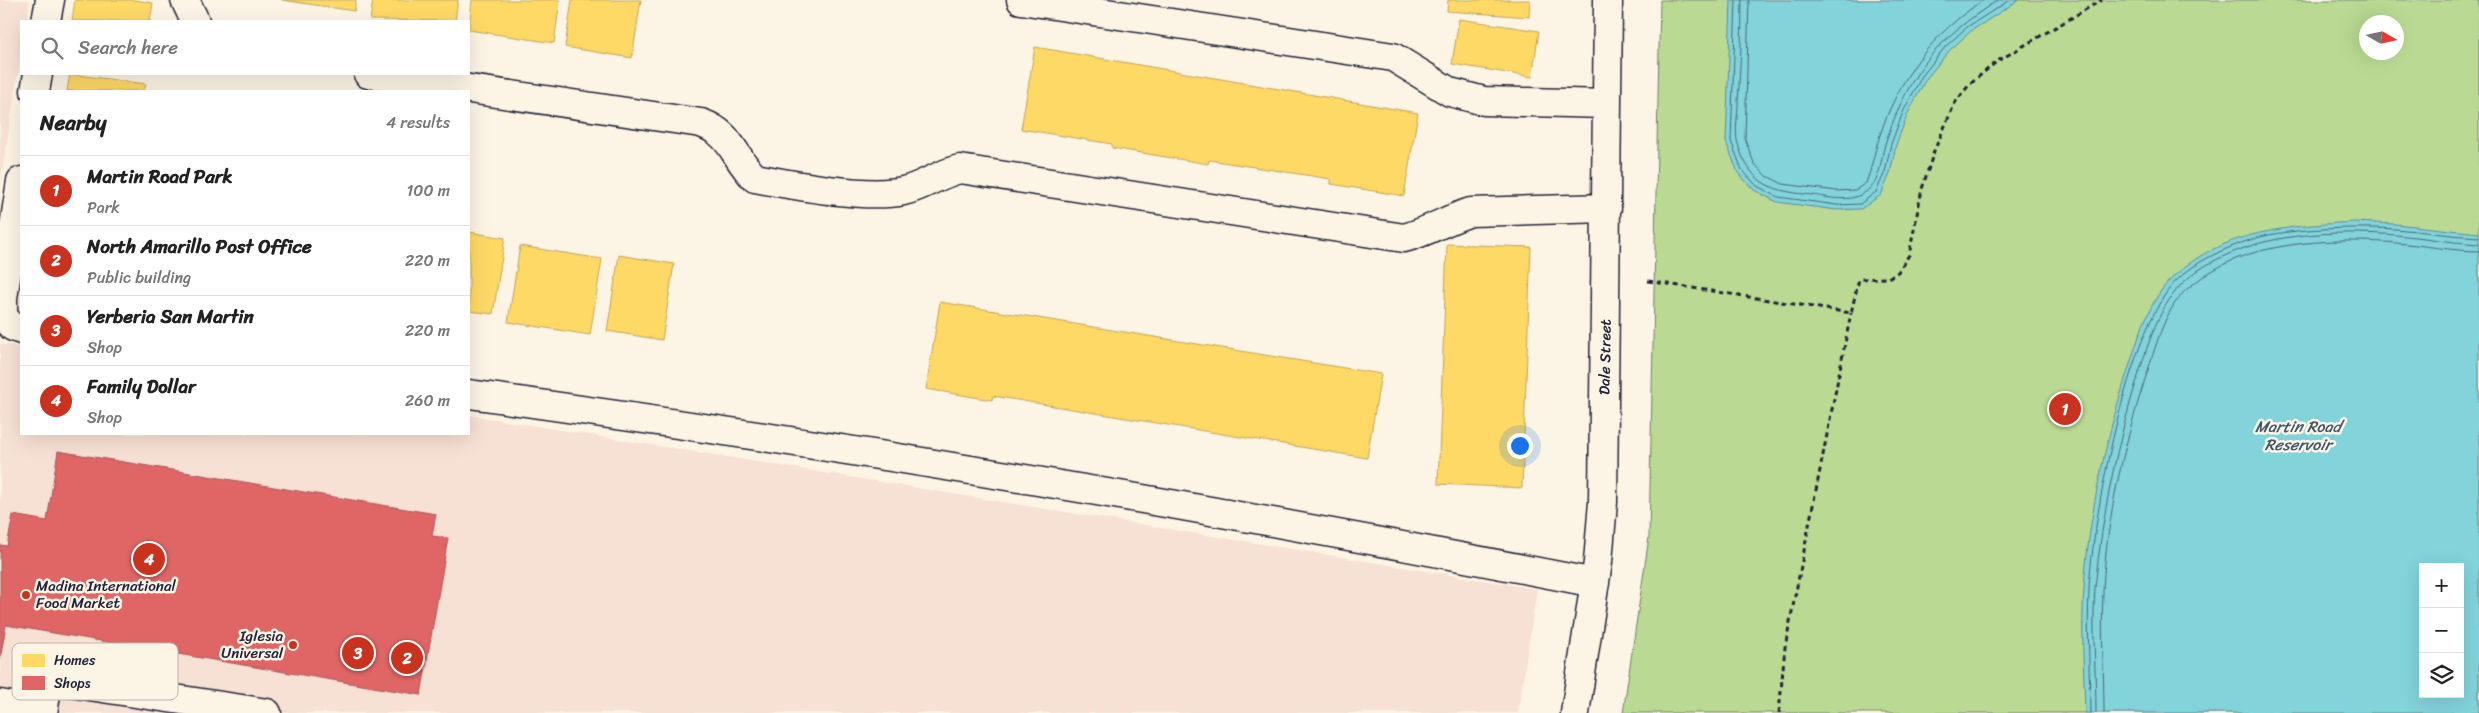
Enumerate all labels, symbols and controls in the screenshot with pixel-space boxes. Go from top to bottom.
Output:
north arrow [2359,15,2404,60]
search box [20,20,470,75]
text: Search here [78,31,178,64]
icon: search [38,34,66,62]
text: Nearby [40,104,106,142]
text: 4 results [386,108,450,137]
text: Martin Road Park [87,160,233,193]
text: 1 [53,176,59,205]
text: 100 m [406,176,450,205]
text: Park [87,193,120,222]
text: North Amarillo Post Office [87,230,312,263]
text: 2 [51,246,61,275]
text: 220 m [405,246,450,275]
text: Public building [87,263,191,292]
text: Yerberia San Martin [87,300,254,333]
text: 3 [52,316,60,345]
text: 220 m [405,316,450,345]
street label: Dale Street [1591,318,1619,395]
text: Shop [87,333,122,362]
text: Family Dollar [87,370,196,403]
text: 4 [51,386,61,415]
text: 260 m [405,386,450,415]
pin: 1 [2049,390,2081,428]
text: Shop [87,403,122,432]
water label: Martin Road Reservoir [2255,412,2346,459]
your location [1507,433,1533,459]
pin: 4 [133,540,165,578]
map controls [2419,563,2464,698]
button: + [2419,563,2464,608]
place label: Madina International Food Market [36,573,176,616]
marker: Madina International Food Market [20,589,32,601]
button: − [2419,608,2464,653]
place label: Iglesia Universal [221,623,284,666]
pin: 3 [342,634,374,672]
marker: Iglesia Universal [287,639,299,651]
pin: 2 [391,639,423,677]
legend [12,643,178,700]
text: Homes [54,648,96,673]
button: layers [2419,653,2464,698]
text: Shops [54,671,91,696]

